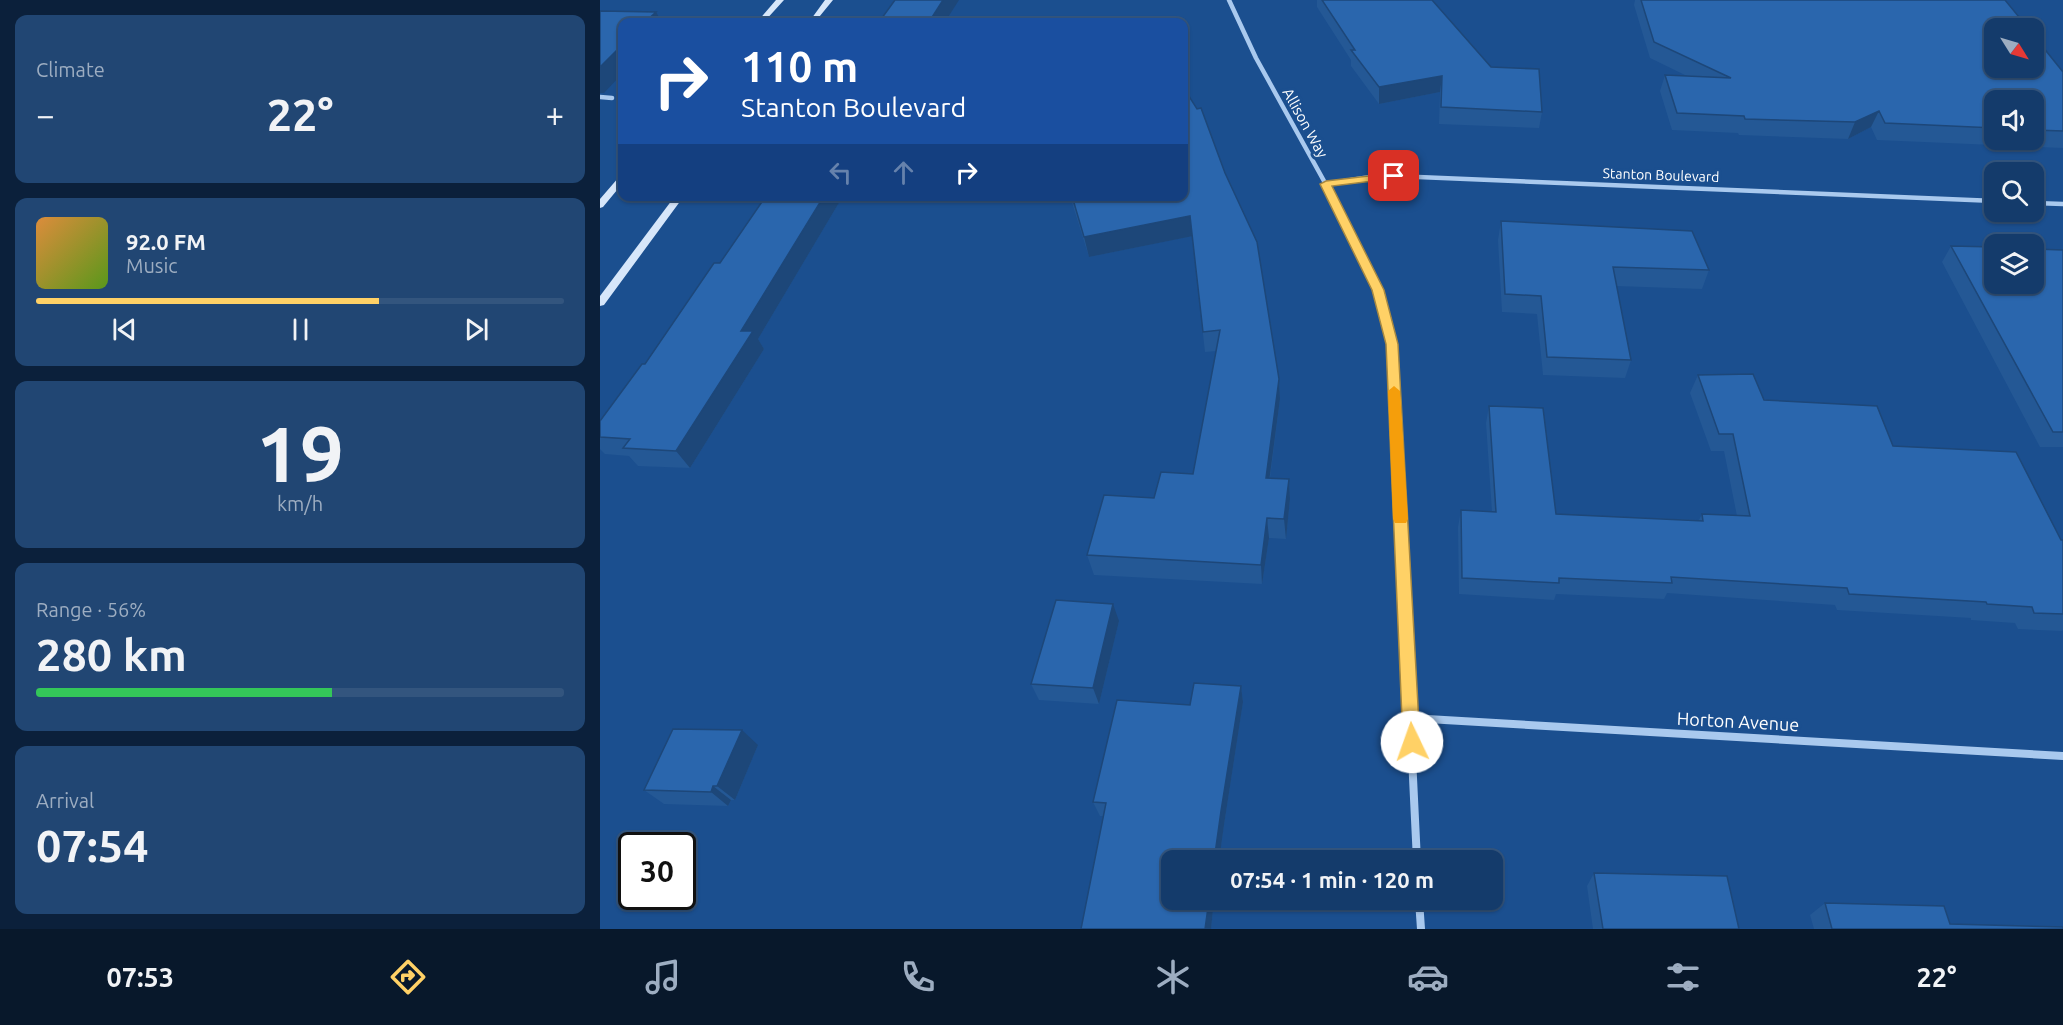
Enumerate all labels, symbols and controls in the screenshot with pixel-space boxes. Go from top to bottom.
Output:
north arrow [1984,18,2044,78]
map controls [1984,18,2044,294]
icon: right [642,42,720,120]
text: 110 m [741,43,858,90]
text: Climate [36,58,105,81]
street label: Allison Way [1279,85,1332,161]
text: 22° [267,89,333,140]
button: sound [1984,90,2044,150]
text: Stanton Boulevard [741,92,966,122]
text: − [36,96,55,133]
text: + [545,96,564,133]
pin [1368,150,1419,201]
icon: left [824,156,857,189]
icon: ahead [887,156,920,189]
icon: right [950,156,983,189]
icon: arrive [1377,159,1410,192]
button: search [1984,162,2044,222]
street label: Stanton Boulevard [1602,165,1720,185]
text: 92.0 FM [126,229,206,254]
button: layers [1984,234,2044,294]
text: Music [126,254,178,277]
icon: previous [108,313,141,346]
icon: pause [284,313,317,346]
icon: next [460,313,493,346]
text: 19 [256,409,344,497]
text: km/h [277,492,323,515]
text: Range · 56% [36,598,146,621]
text: 280 km [36,629,187,680]
street label: Horton Avenue [1676,708,1800,734]
position arrow [1380,710,1444,774]
text: Arrival [36,789,94,812]
text: 07:54 [36,820,149,871]
speed limit sign: 30 [618,832,696,910]
text: 07:54 · 1 min · 120 m [1230,867,1434,892]
icon: directions [387,956,429,998]
icon: music [642,956,684,998]
icon: phone [897,956,939,998]
icon: climate [1152,956,1194,998]
icon: car [1407,956,1449,998]
icon: filters [1662,956,1704,998]
text: 07:53 [106,962,174,992]
text: 22° [1916,962,1956,992]

